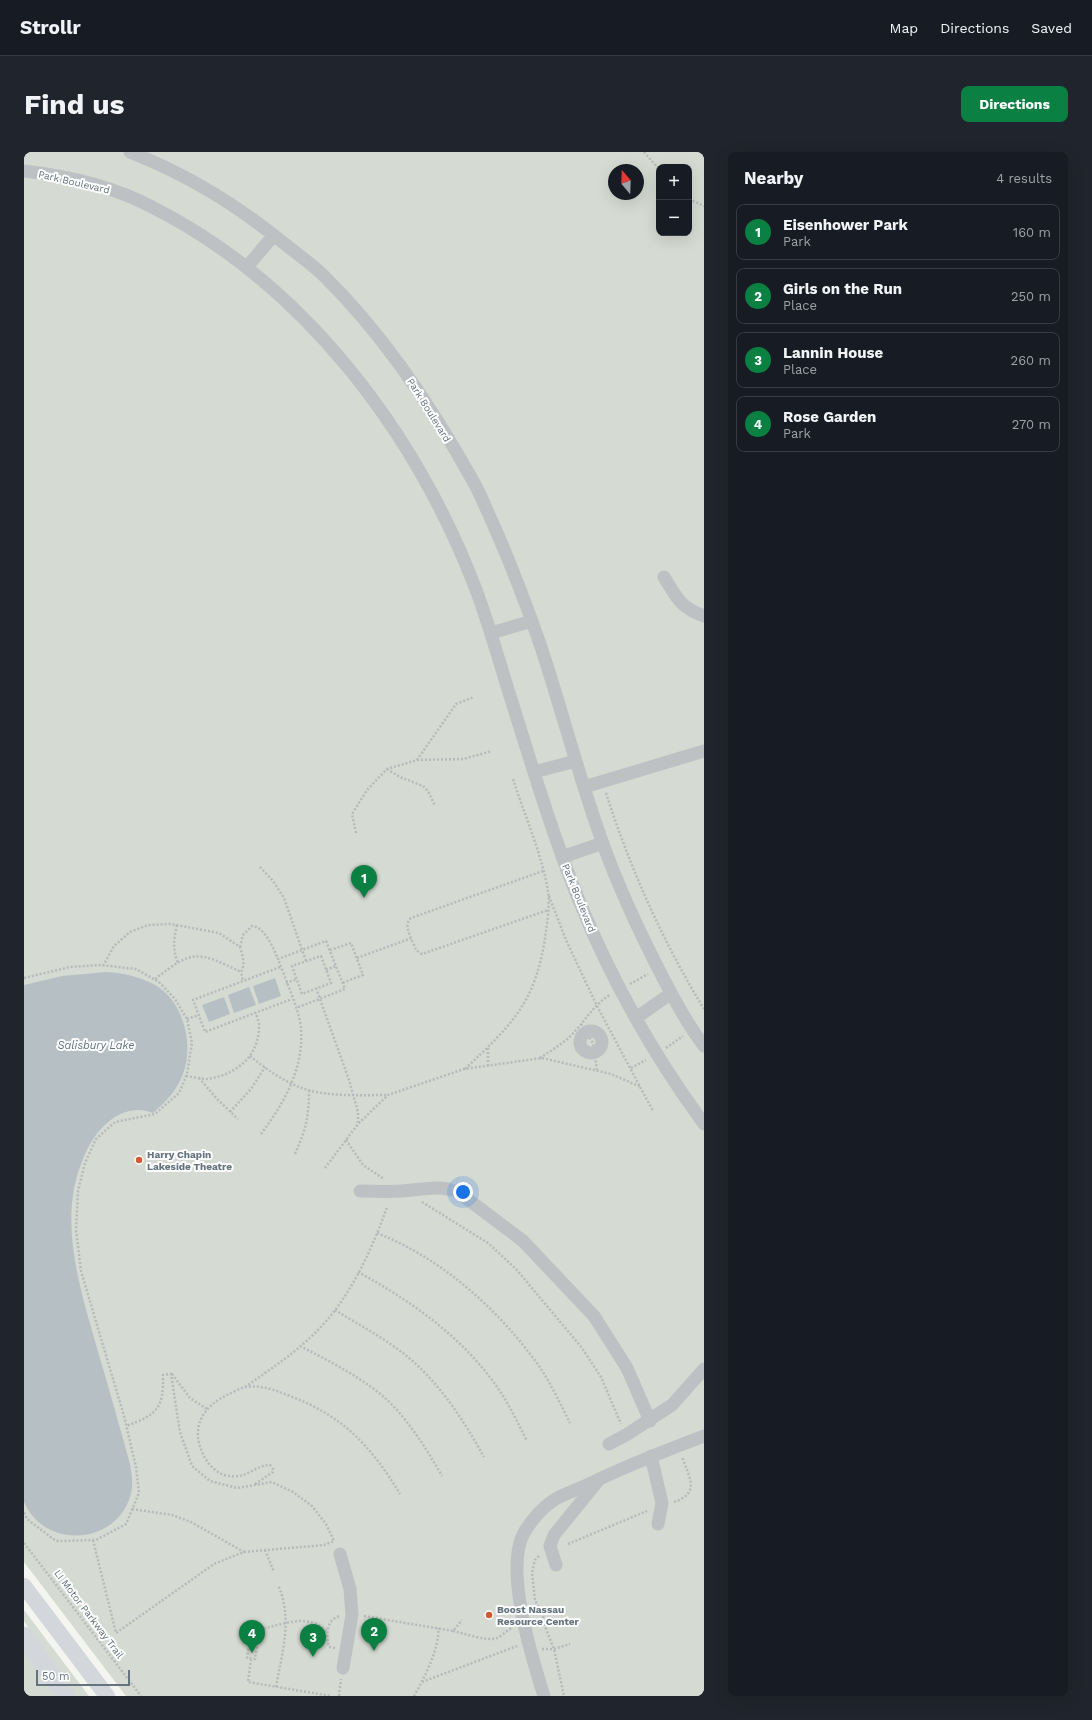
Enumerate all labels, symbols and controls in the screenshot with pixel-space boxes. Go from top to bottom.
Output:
text: Strollr [20,16,81,39]
text: Map [890,20,918,36]
text: Directions [940,20,1009,36]
text: Saved [1031,20,1072,36]
button: Directions [961,86,1068,122]
text: Find us [24,88,124,121]
north arrow [608,164,644,200]
map controls [656,164,692,236]
button: + [656,164,692,200]
street label: Park Boulevard [37,168,111,196]
text: Nearby [744,168,803,188]
text: 4 results [996,171,1052,186]
button: − [656,200,692,236]
text: Eisenhower Park [783,216,908,234]
text: 1 [755,225,761,240]
text: 160 m [1013,225,1051,240]
text: Park [783,234,811,249]
text: Girls on the Run [783,280,902,298]
text: 2 [754,289,762,304]
text: 250 m [1011,289,1051,304]
text: Place [783,298,817,313]
text: Lannin House [783,344,883,362]
text: 3 [754,353,762,368]
text: 260 m [1011,353,1051,368]
text: Place [783,362,817,377]
street label: Park Boulevard [405,376,453,444]
text: Rose Garden [783,408,876,426]
text: 4 [754,417,762,432]
text: 270 m [1012,417,1051,432]
text: Park [783,426,811,441]
street label: Park Boulevard [560,862,598,934]
pin: 1 [351,865,377,898]
water label: Salisbury Lake [57,1039,135,1052]
place label: Harry Chapin Lakeside Theatre [147,1149,232,1172]
marker: Harry Chapin Lakeside Theatre [134,1155,144,1165]
your location [453,1182,473,1202]
street label: LI Motor Parkway Trail [52,1568,126,1660]
place label: Boost Nassau Resource Center [497,1604,580,1627]
marker: Boost Nassau Resource Center [484,1610,494,1620]
pin: 2 [361,1618,387,1651]
pin: 4 [239,1620,265,1653]
pin: 3 [300,1624,326,1657]
scale bar [36,1668,130,1687]
text: 50 m [42,1670,69,1683]

